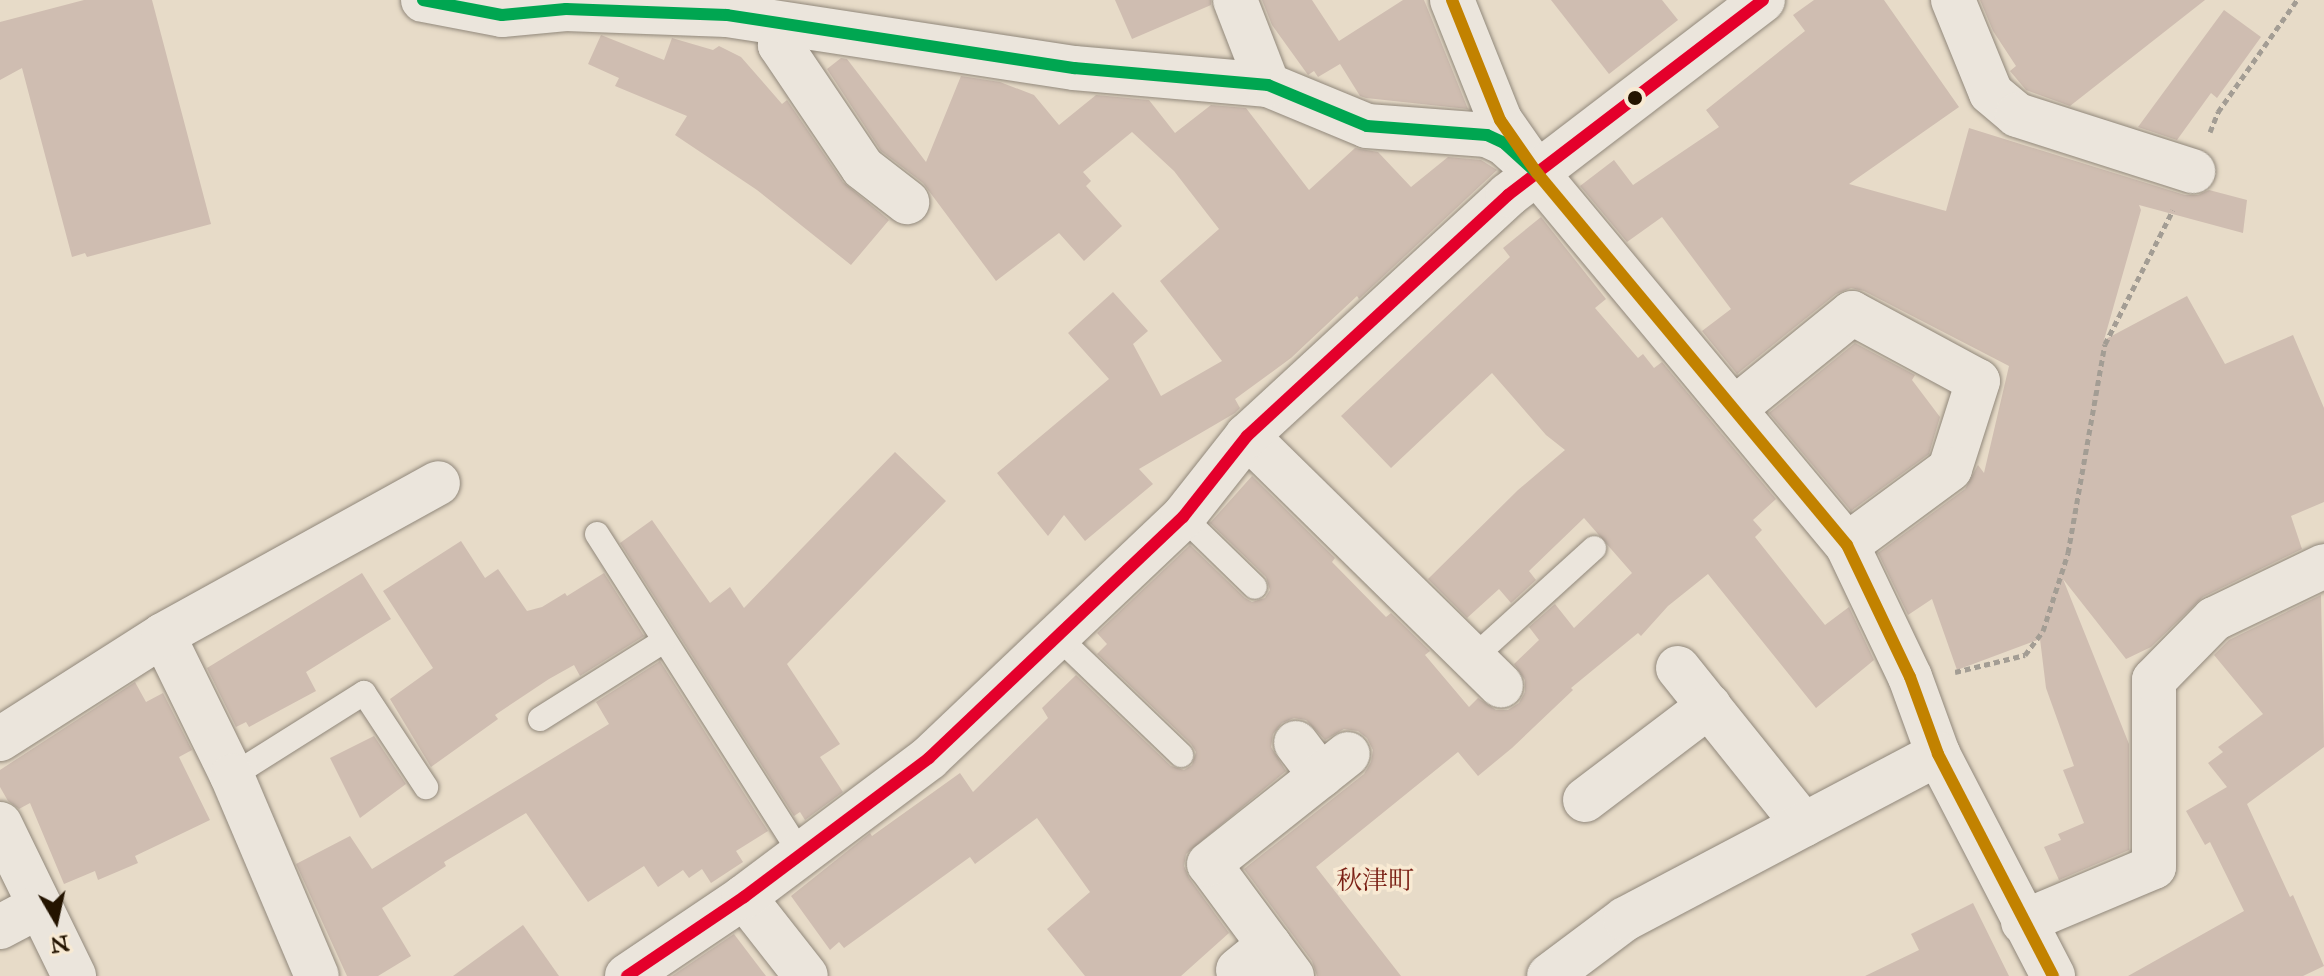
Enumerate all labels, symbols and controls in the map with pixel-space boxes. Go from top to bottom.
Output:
unlabelled marker [1627,90,1643,106]
district label: 秋津町 [1336,865,1414,897]
north arrow [16,880,96,960]
text: N [49,929,71,959]

